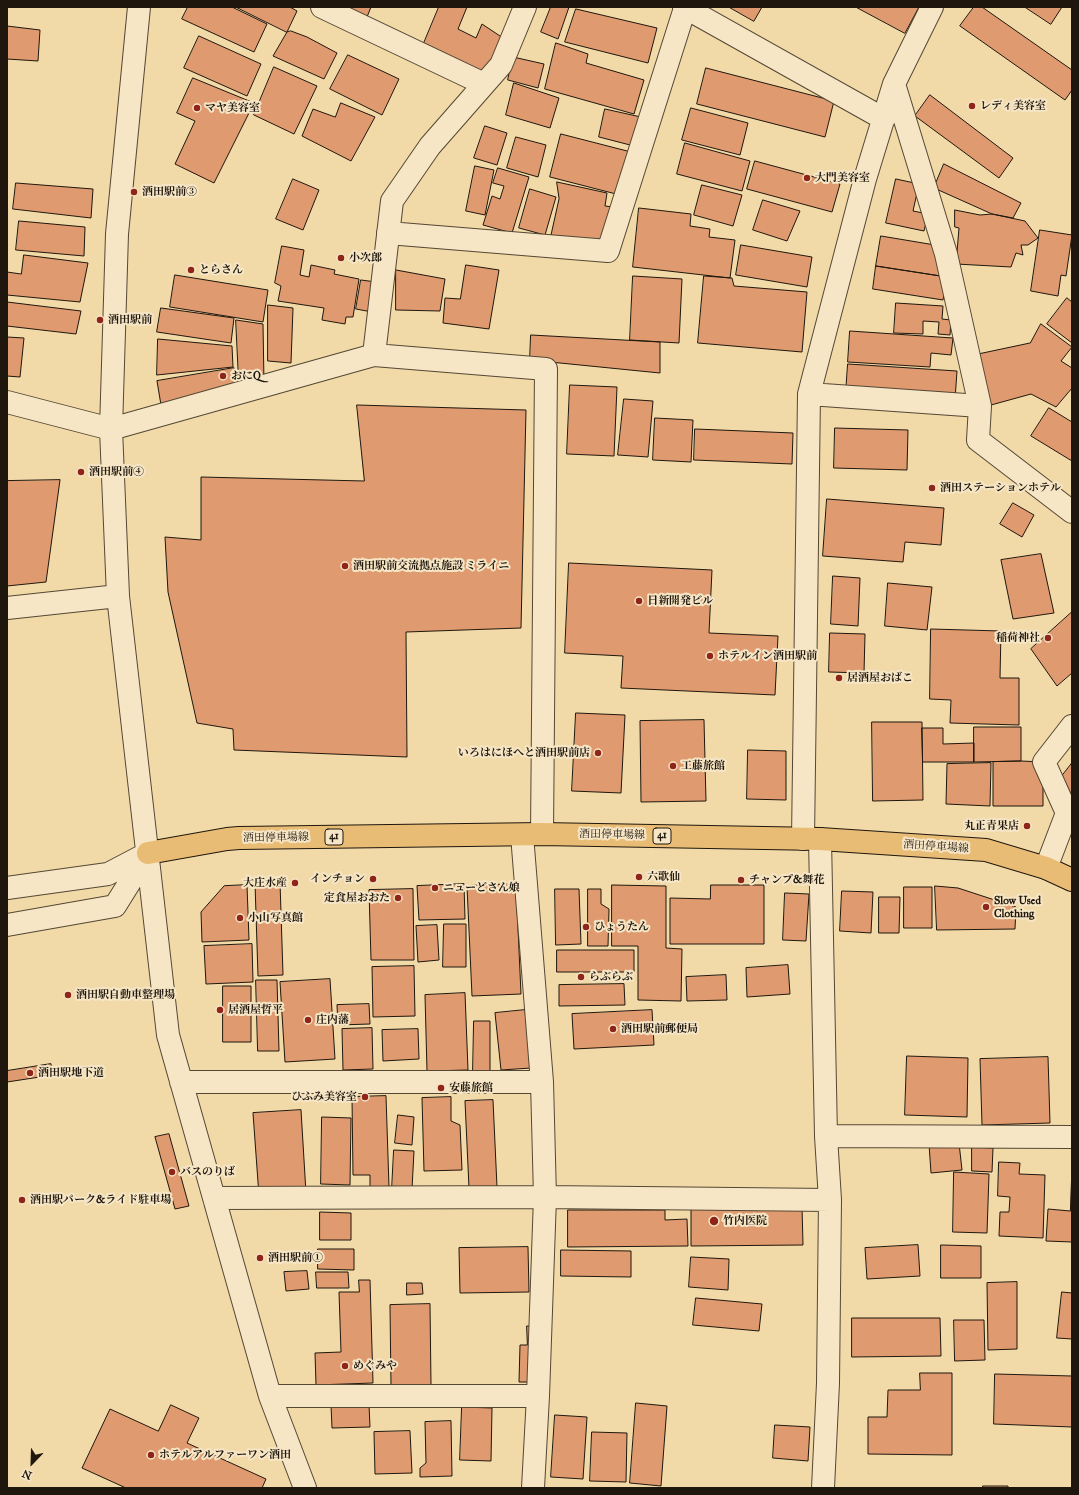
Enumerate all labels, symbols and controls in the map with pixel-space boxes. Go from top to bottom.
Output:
place label: レディ美容室 [980,99,1046,113]
place label: マヤ美容室 [205,101,260,115]
marker: レディ美容室 [967,101,977,111]
marker: マヤ美容室 [192,103,202,113]
place label: 大門美容室 [815,171,870,185]
marker: 大門美容室 [802,173,812,183]
place label: 酒田駅前③ [142,185,197,199]
marker: 酒田駅前③ [129,187,139,197]
place label: 小次郎 [349,251,382,265]
marker: 小次郎 [336,253,346,263]
place label: とらさん [199,263,243,277]
marker: とらさん [186,265,196,275]
place label: 酒田駅前 [108,313,152,327]
marker: 酒田駅前 [95,315,105,325]
place label: おにQ [231,369,261,383]
marker: おにQ [218,371,228,381]
place label: 酒田駅前④ [89,465,144,479]
marker: 酒田駅前④ [76,467,86,477]
place label: 酒田ステーションホテル [940,481,1061,495]
marker: 酒田ステーションホテル [927,483,937,493]
place label: 酒田駅前交流拠点施設 ミライニ [353,559,509,573]
marker: 酒田駅前交流拠点施設 ミライニ [340,561,350,571]
place label: 日新開発ビル [647,594,713,608]
marker: 日新開発ビル [634,596,644,606]
place label: 稲荷神社 [996,631,1040,645]
marker: 稲荷神社 [1043,633,1053,643]
place label: ホテルイン酒田駅前 [718,649,817,663]
marker: ホテルイン酒田駅前 [705,651,715,661]
place label: 居酒屋おばこ [847,671,913,685]
marker: 居酒屋おばこ [834,673,844,683]
place label: いろはにほへと酒田駅前店 [458,746,590,760]
marker: いろはにほへと酒田駅前店 [593,748,603,758]
place label: 工藤旅館 [681,759,725,773]
marker: 工藤旅館 [668,761,678,771]
place label: 丸正青果店 [964,819,1019,833]
marker: 丸正青果店 [1022,821,1032,831]
street label: 酒田停車場線 [579,828,645,842]
road number: 41 [653,828,671,844]
road number: 41 [325,829,343,845]
street label: 酒田停車場線 [243,831,309,845]
street label: 酒田停車場線 [903,838,969,856]
place label: 六歌仙 [647,870,680,884]
place label: インチョン [310,872,365,886]
marker: 六歌仙 [634,872,644,882]
place label: チャンプ&舞花 [749,873,824,887]
marker: インチョン [368,874,378,884]
marker: チャンプ&舞花 [736,875,746,885]
place label: 大庄水産 [243,876,287,890]
marker: 大庄水産 [290,878,300,888]
place label: ニューどさん娘 [443,881,520,895]
marker: ニューどさん娘 [430,883,440,893]
place label: 定食屋おおた [324,891,390,905]
marker: 定食屋おおた [393,893,403,903]
place label: Slow Used Clothing [994,894,1041,920]
marker: Slow Used Clothing [981,902,991,912]
place label: 小山写真館 [248,911,303,925]
marker: 小山写真館 [235,913,245,923]
place label: ひょうたん [594,920,649,934]
marker: ひょうたん [581,922,591,932]
place label: らぶらぶ [589,970,633,984]
marker: らぶらぶ [576,972,586,982]
place label: 酒田駅自動車整理場 [76,988,175,1002]
marker: 酒田駅自動車整理場 [63,990,73,1000]
place label: 居酒屋哲平 [228,1003,283,1017]
marker: 居酒屋哲平 [215,1005,225,1015]
place label: 庄内藩 [316,1013,349,1027]
marker: 庄内藩 [303,1015,313,1025]
place label: 酒田駅前郵便局 [621,1022,698,1036]
marker: 酒田駅前郵便局 [608,1024,618,1034]
place label: 酒田駅地下道 [38,1066,104,1080]
marker: 酒田駅地下道 [25,1068,35,1078]
place label: 安藤旅館 [449,1081,493,1095]
marker: 安藤旅館 [436,1083,446,1093]
place label: ひふみ美容室 [291,1090,357,1104]
marker: ひふみ美容室 [360,1092,370,1102]
place label: バスのりば [180,1165,235,1179]
marker: バスのりば [167,1167,177,1177]
place label: 酒田駅パーク&ライド駐車場 [30,1193,171,1207]
marker: 酒田駅パーク&ライド駐車場 [17,1195,27,1205]
place label: 竹内医院 [723,1214,767,1228]
marker: 竹内医院 [708,1215,720,1227]
place label: 酒田駅前① [268,1251,323,1265]
marker: 酒田駅前① [255,1253,265,1263]
place label: めぐみや [353,1359,397,1373]
marker: めぐみや [340,1361,350,1371]
north arrow [12,1443,52,1483]
place label: ホテルアルファーワン酒田 [159,1448,291,1462]
marker: ホテルアルファーワン酒田 [146,1450,156,1460]
text: N [20,1467,34,1482]

